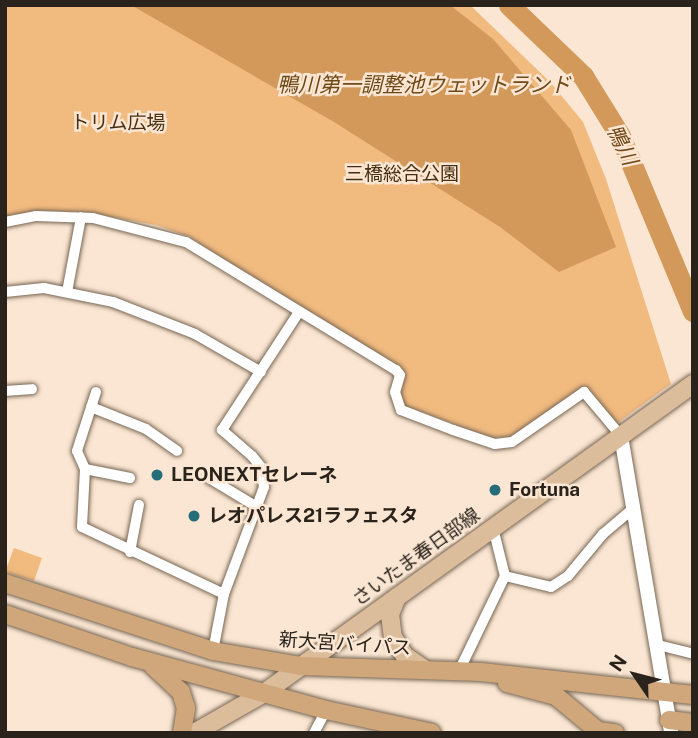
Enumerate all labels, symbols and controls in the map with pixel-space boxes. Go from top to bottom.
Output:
water label: 鴨川第一調整池ウェットランド [277,72,571,98]
park label: トリム広場 [71,112,165,134]
water label: 鴨川 [601,121,643,169]
park label: 三橋総合公園 [345,163,459,185]
place label: LEONEXTセレーネ [171,464,337,486]
marker: LEONEXTセレーネ [149,467,165,483]
place label: Fortuna [509,479,580,501]
marker: Fortuna [487,482,503,498]
street label: さいたま春日部線 [348,503,484,611]
place label: レオパレス21ラフェスタ [208,505,418,527]
marker: レオパレス21ラフェスタ [186,508,202,524]
street label: 新大宮バイパス [278,628,412,660]
north arrow [600,640,670,710]
text: N [605,651,631,675]

